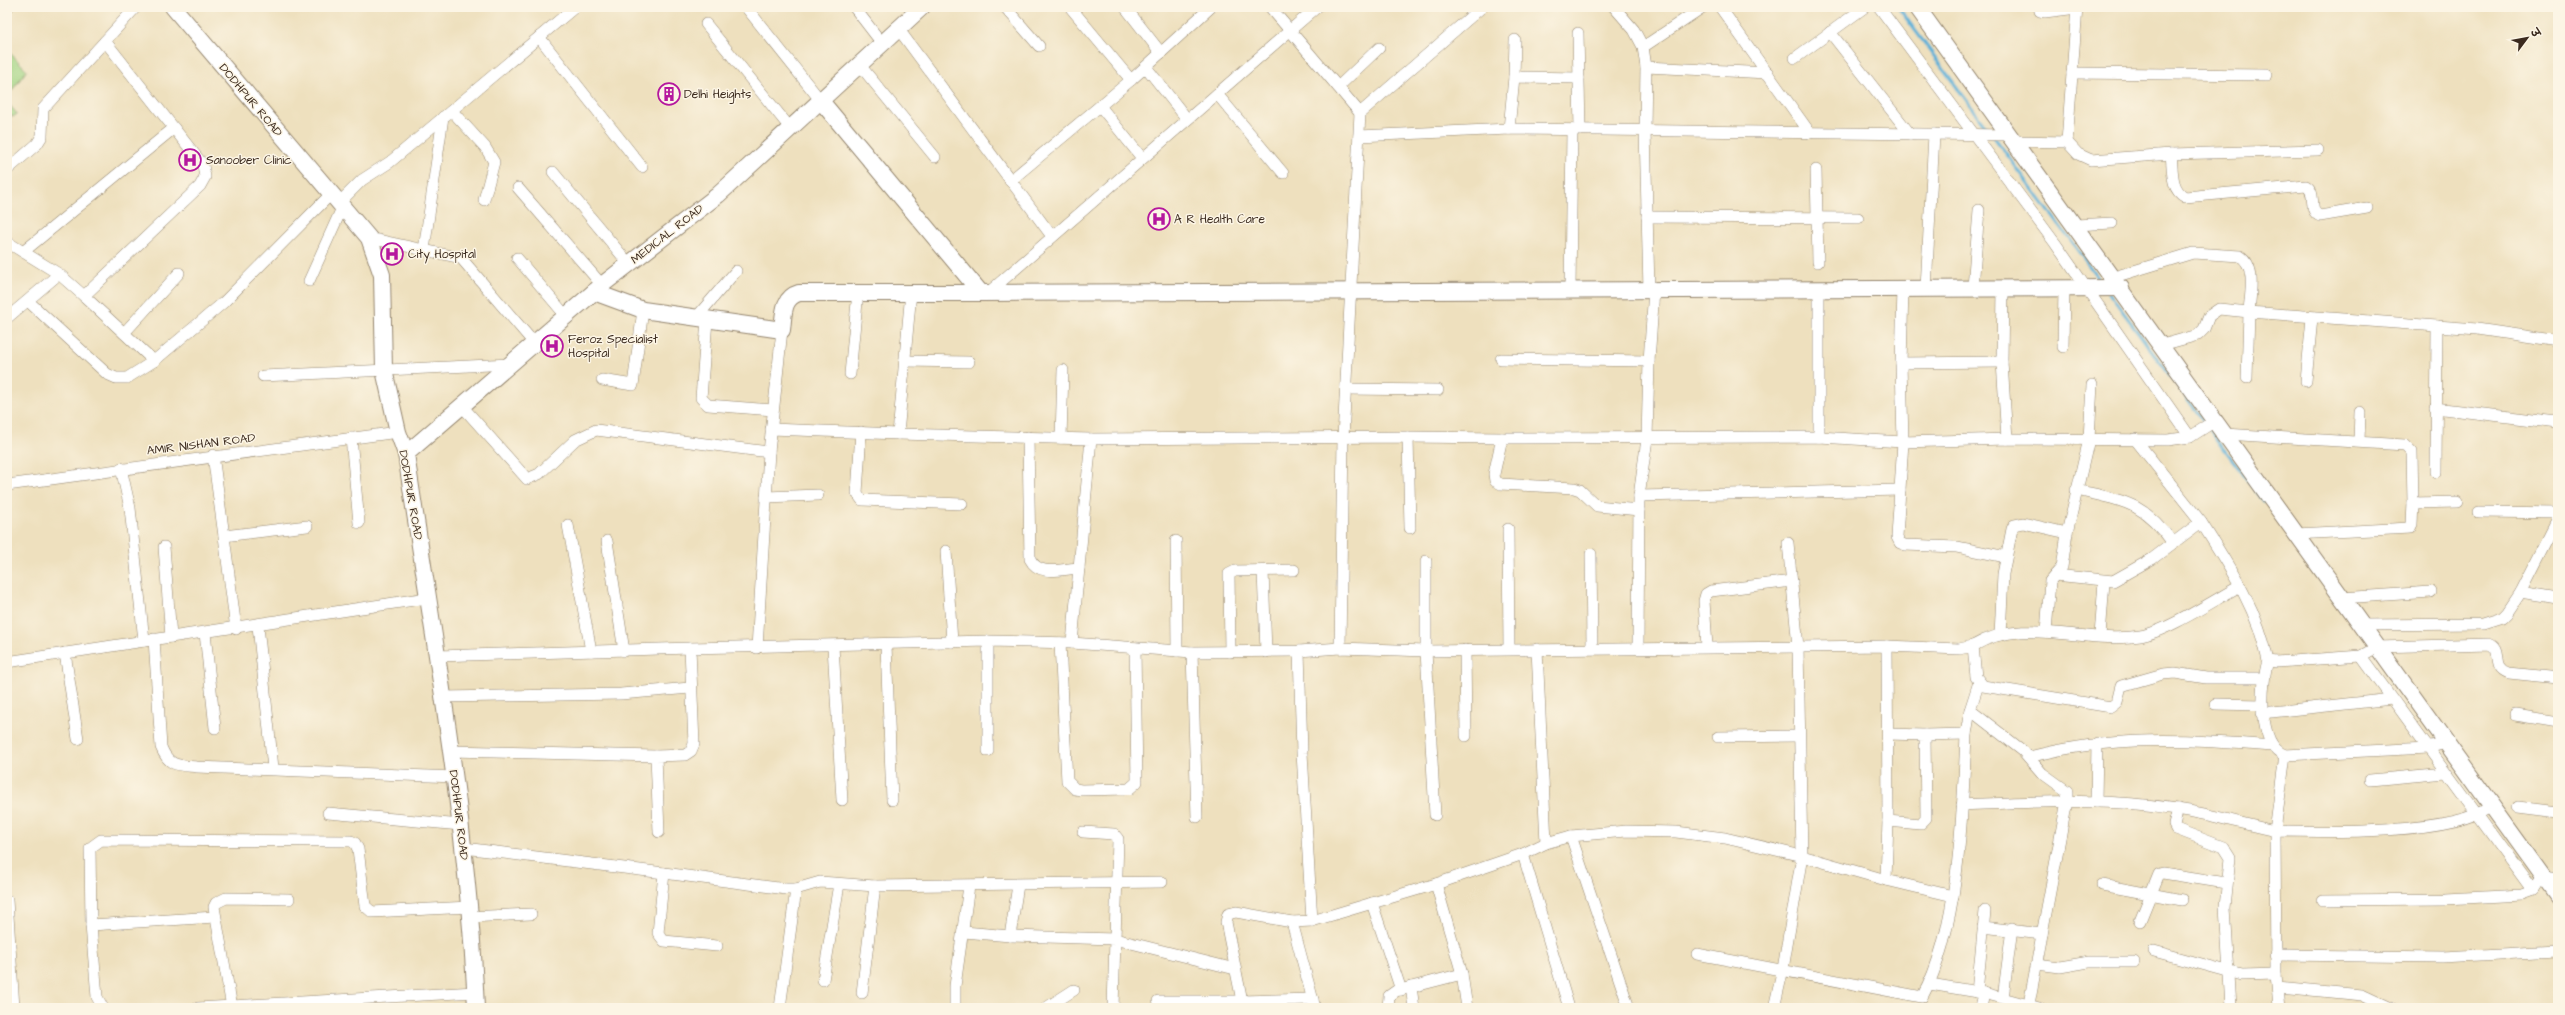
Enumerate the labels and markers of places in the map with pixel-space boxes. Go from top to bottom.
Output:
building icon: Delhi Heights [656,81,682,107]
place label: Delhi Heights [684,86,751,104]
hospital icon: Sanoober Clinic [177,147,203,173]
place label: Sanoober Clinic [206,152,292,169]
hospital icon: A R Health Care [1146,206,1172,232]
place label: A R Health Care [1174,211,1265,228]
hospital icon: City Hospital [379,241,405,267]
place label: City Hospital [408,246,476,264]
place label: Feroz Specialist Hospital [568,331,658,362]
hospital icon: Feroz Specialist Hospital [539,333,565,359]

